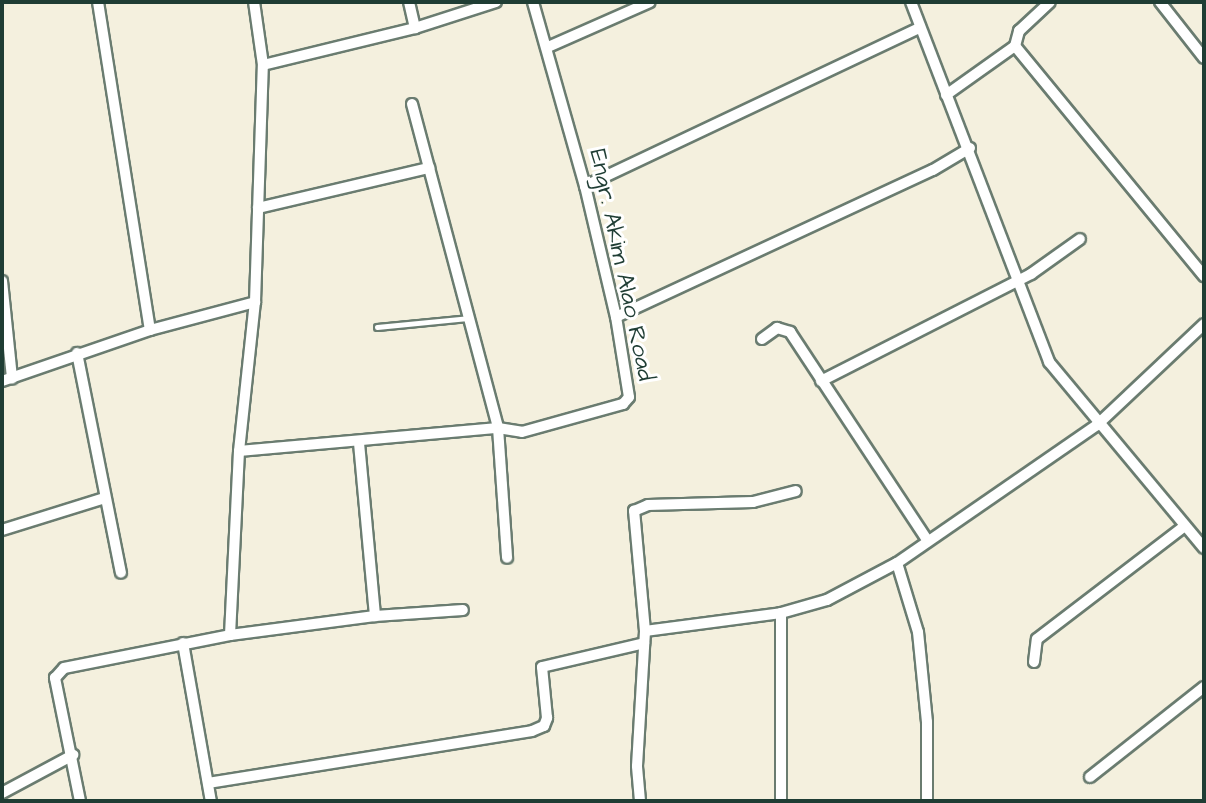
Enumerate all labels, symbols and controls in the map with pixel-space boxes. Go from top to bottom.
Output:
street label: Engr. Akim Alao Road [582,146,660,384]

